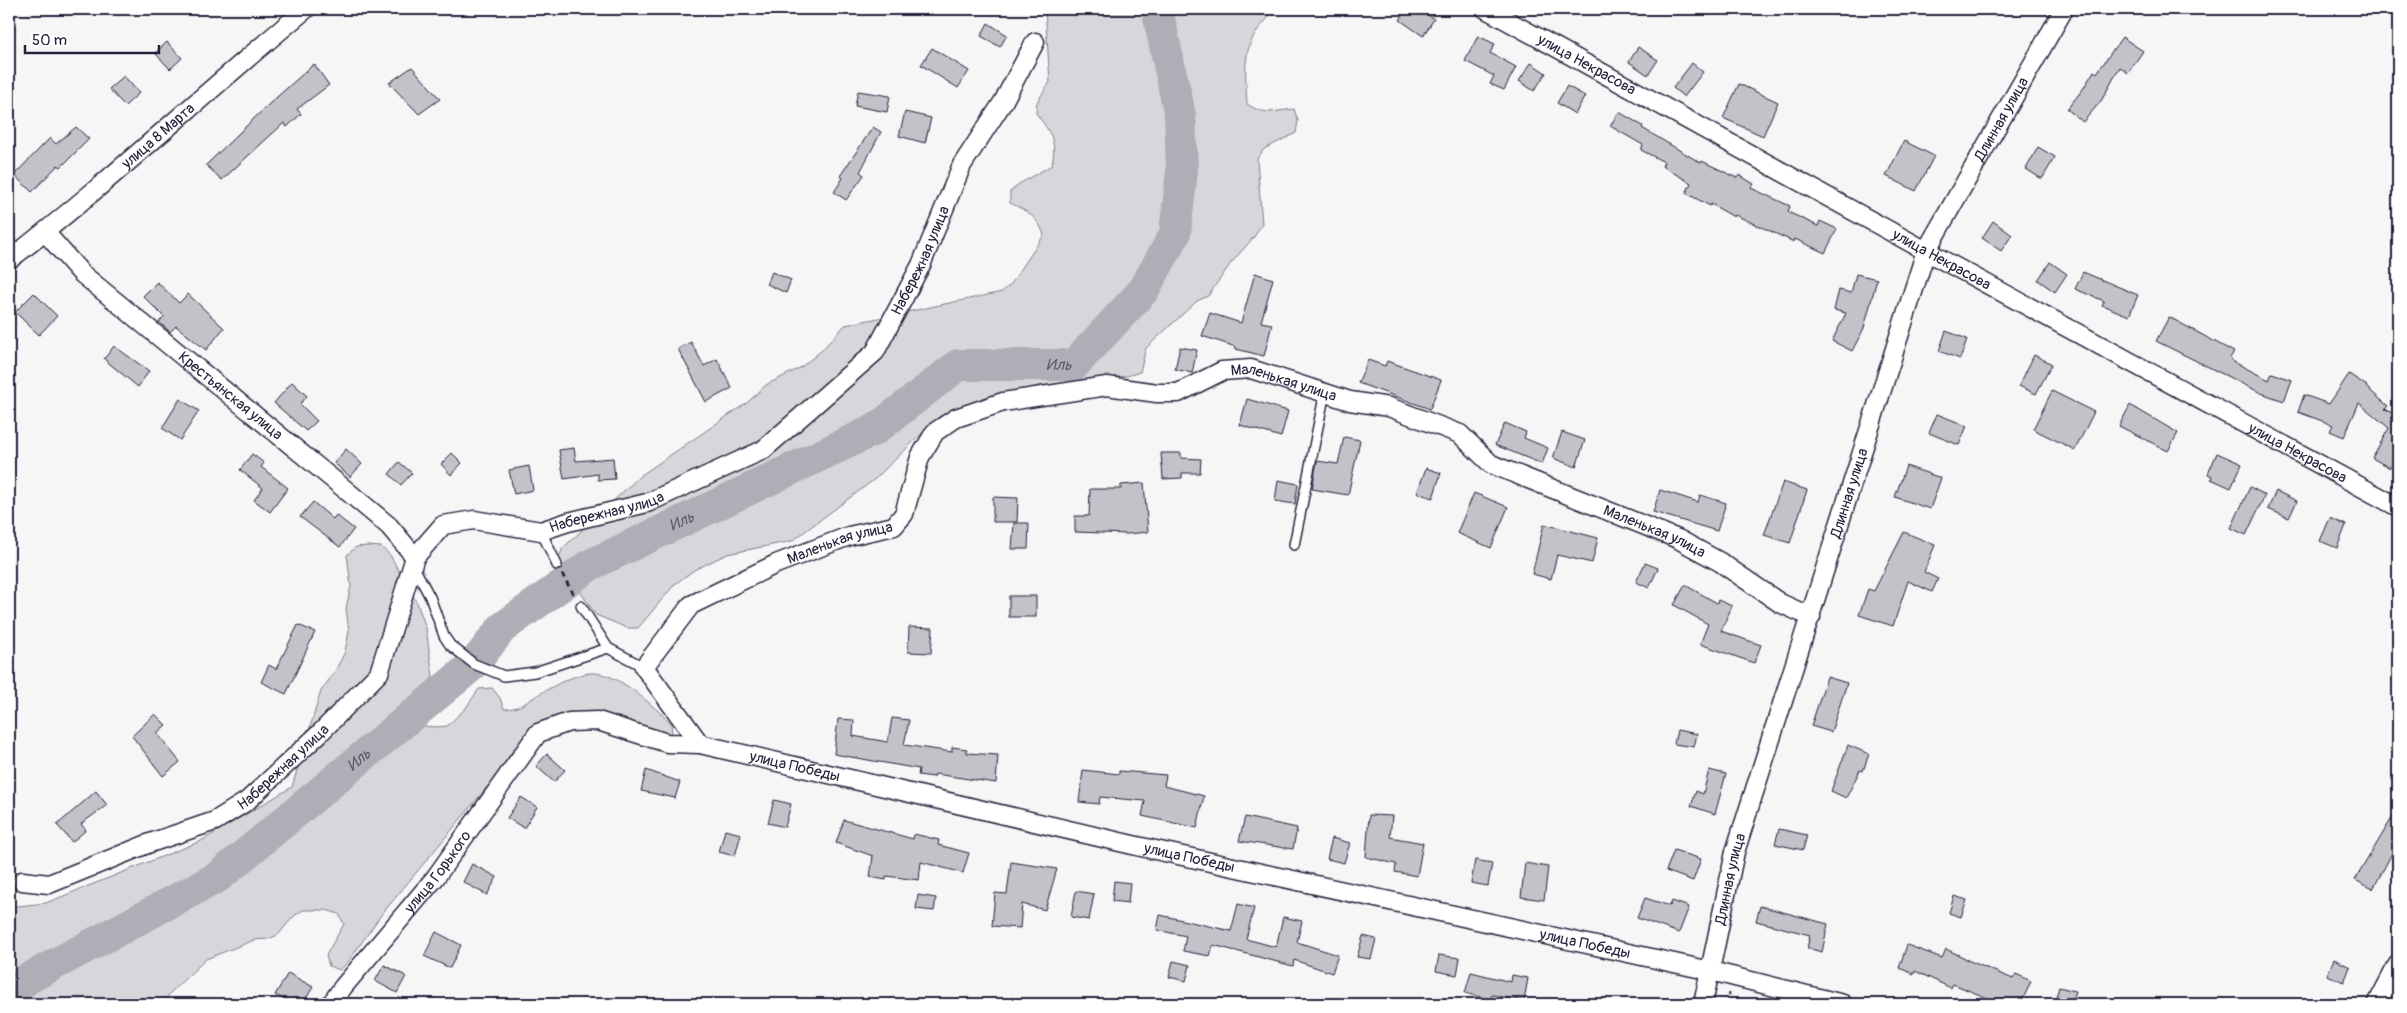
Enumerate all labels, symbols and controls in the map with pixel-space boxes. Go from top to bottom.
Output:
scale bar [25,22,159,54]
street label: улица Некрасова [1533,29,1639,99]
text: 50 m [32,31,67,50]
street label: Длинная улица [1969,74,2033,165]
street label: улица 8 Марта [117,99,199,173]
street label: Набережная улица [887,203,954,318]
street label: улица Некрасова [1888,224,1994,294]
street label: Крестьянская улица [175,347,287,444]
water label: Иль [1046,355,1072,375]
street label: Маленькая улица [1230,359,1339,406]
street label: улица Некрасова [2244,418,2350,487]
street label: Длинная улица [1826,446,1872,541]
street label: Набережная улица [547,487,667,537]
street label: Маленькая улица [1601,501,1709,562]
water label: Иль [666,507,698,536]
street label: Маленькая улица [784,517,894,568]
street label: Набережная улица [234,720,333,814]
water label: Иль [343,743,376,776]
street label: улица Победы [747,746,842,786]
street label: улица Горького [399,827,475,918]
street label: Длинная улица [1710,831,1750,927]
street label: улица Победы [1141,838,1237,877]
street label: улица Победы [1537,924,1632,963]

